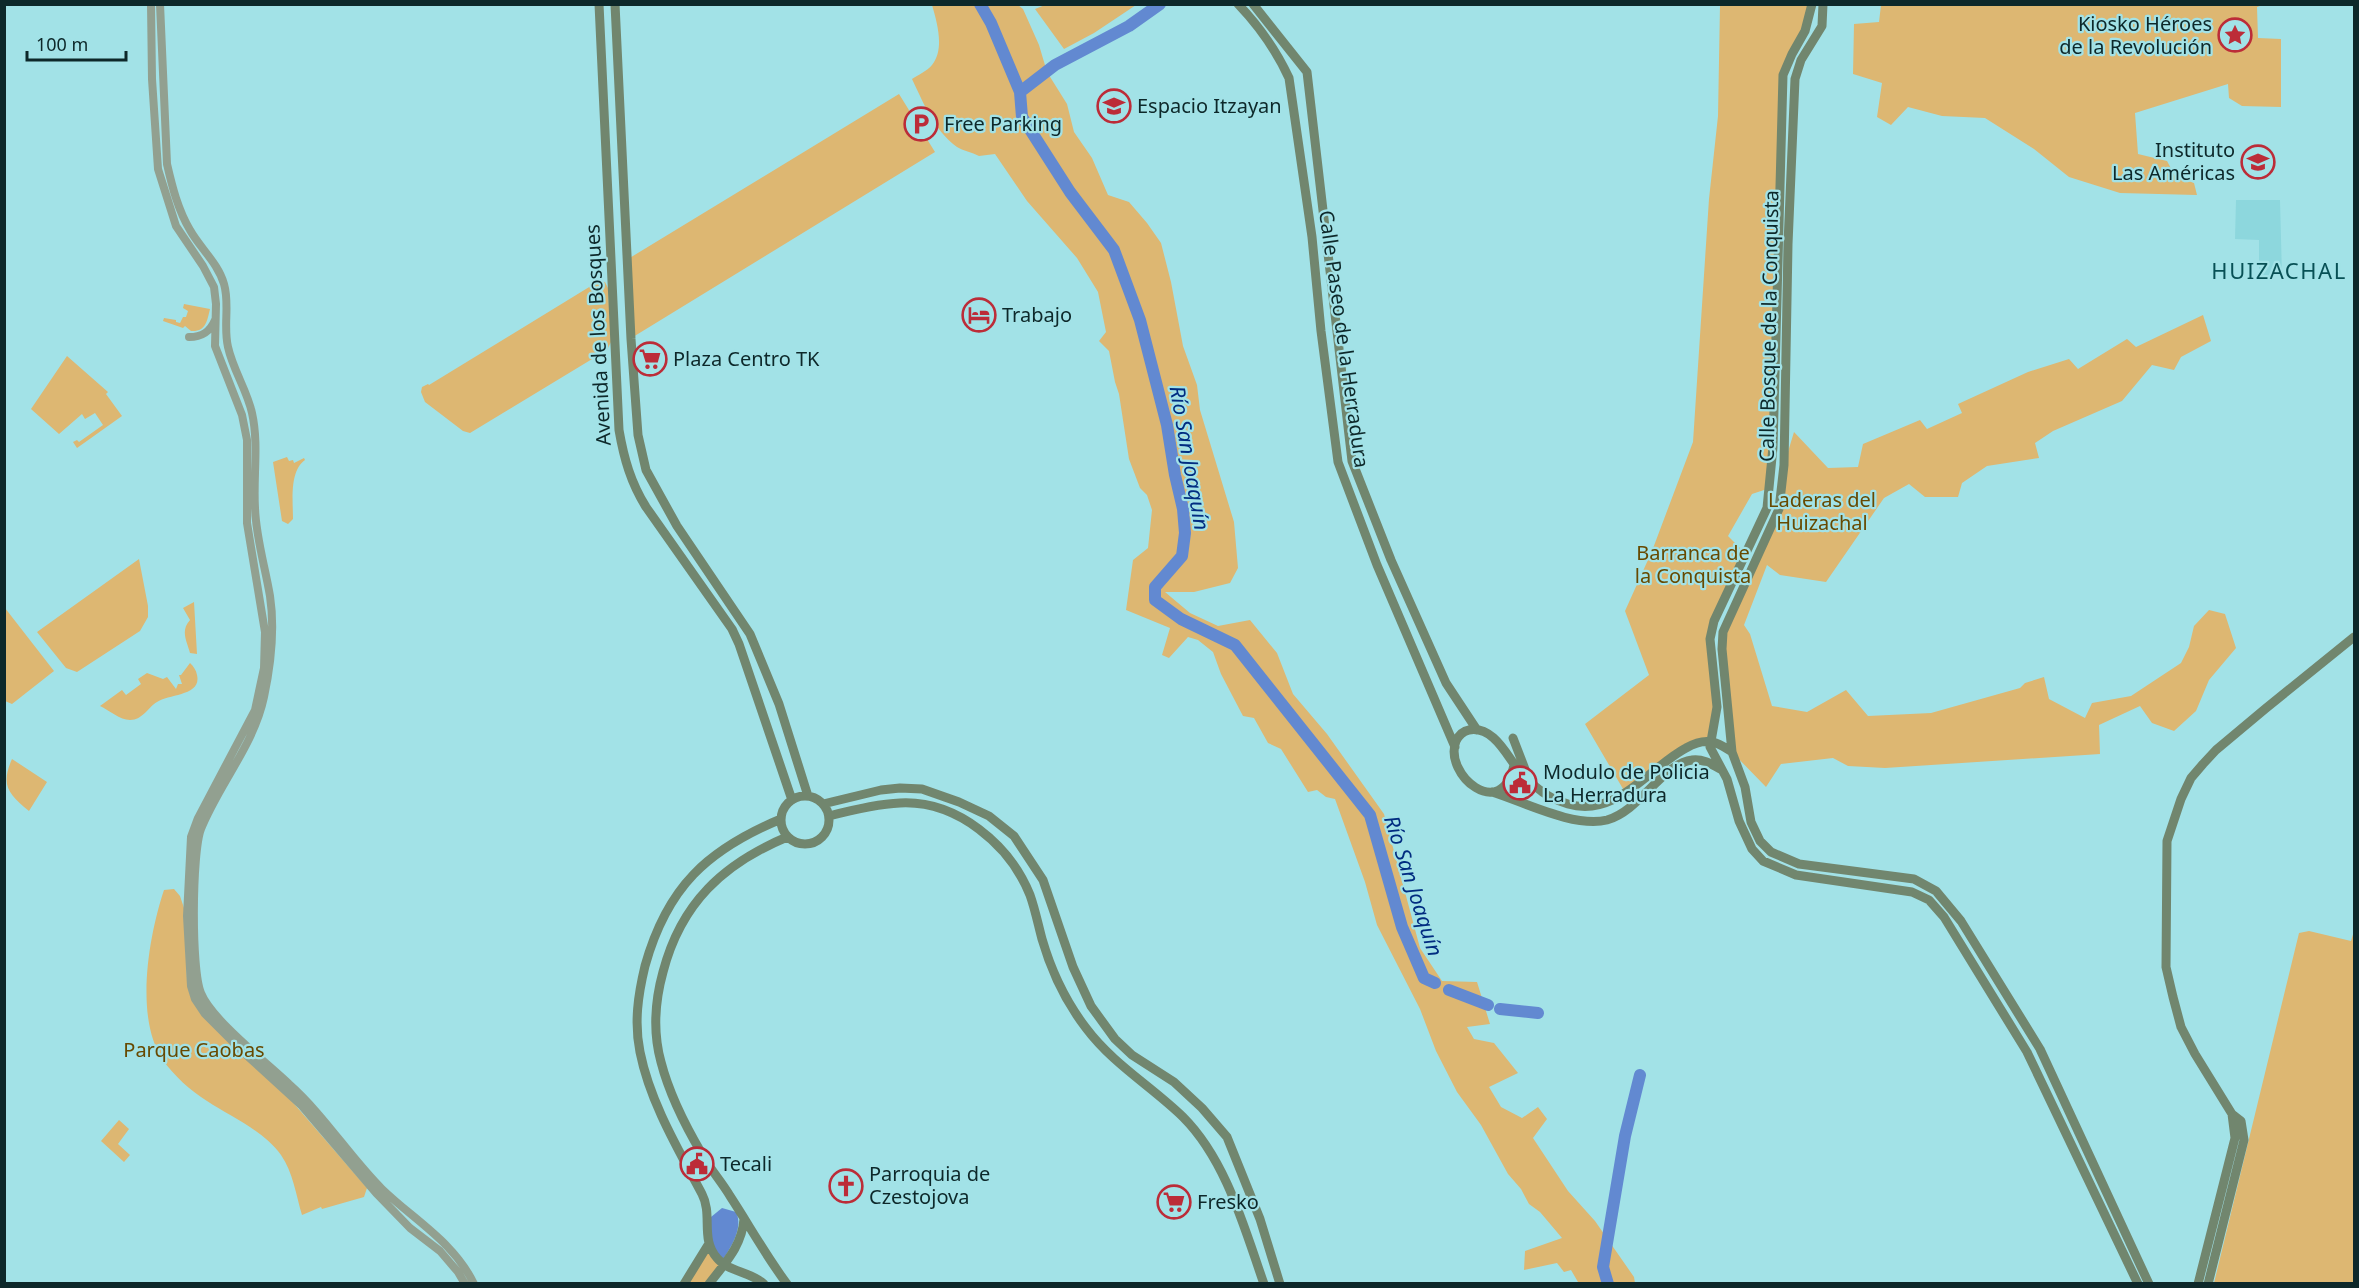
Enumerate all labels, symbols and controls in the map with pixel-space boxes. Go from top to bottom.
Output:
place label: Kiosko Héroes de la Revolución [2059,10,2212,60]
place icon: Kiosko Héroes de la Revolución [2217,17,2253,53]
scale bar [27,24,126,62]
text: 100 m [36,32,88,56]
school or university icon: Espacio Itzayan [1096,88,1132,124]
place label: Espacio Itzayan [1137,92,1282,119]
parking icon: Free Parking [903,106,939,142]
place label: Free Parking [944,110,1062,137]
place label: Instituto Las Américas [2112,136,2235,186]
school or university icon: Instituto Las Américas [2240,144,2276,180]
street label: Calle Bosque de la Conquista [1753,190,1784,462]
street label: Calle Paseo de la Herradura [1313,208,1376,469]
street label: Avenida de los Bosques [578,224,617,446]
district label: HUIZACHAL [2211,255,2347,285]
hotel icon: Trabajo [961,297,997,333]
place label: Trabajo [1002,301,1072,328]
supermarket icon: Plaza Centro TK [632,341,668,377]
place label: Plaza Centro TK [673,345,820,372]
water label: Río San Joaquín [1163,383,1216,532]
park label: Laderas del Huizachal [1768,486,1876,536]
park label: Barranca de la Conquista [1635,539,1751,589]
place label: Modulo de Policia La Herradura [1543,758,1710,808]
public building icon: Modulo de Policia La Herradura [1502,765,1538,801]
water label: Río San Joaquín [1378,812,1450,960]
park label: Parque Caobas [123,1036,265,1063]
public building icon: Tecali [679,1146,715,1182]
place label: Tecali [720,1150,772,1177]
place label: Parroquia de Czestojova [869,1160,990,1210]
church icon: Parroquia de Czestojova [828,1168,864,1204]
supermarket icon: Fresko [1156,1184,1192,1220]
place label: Fresko [1197,1188,1259,1215]

